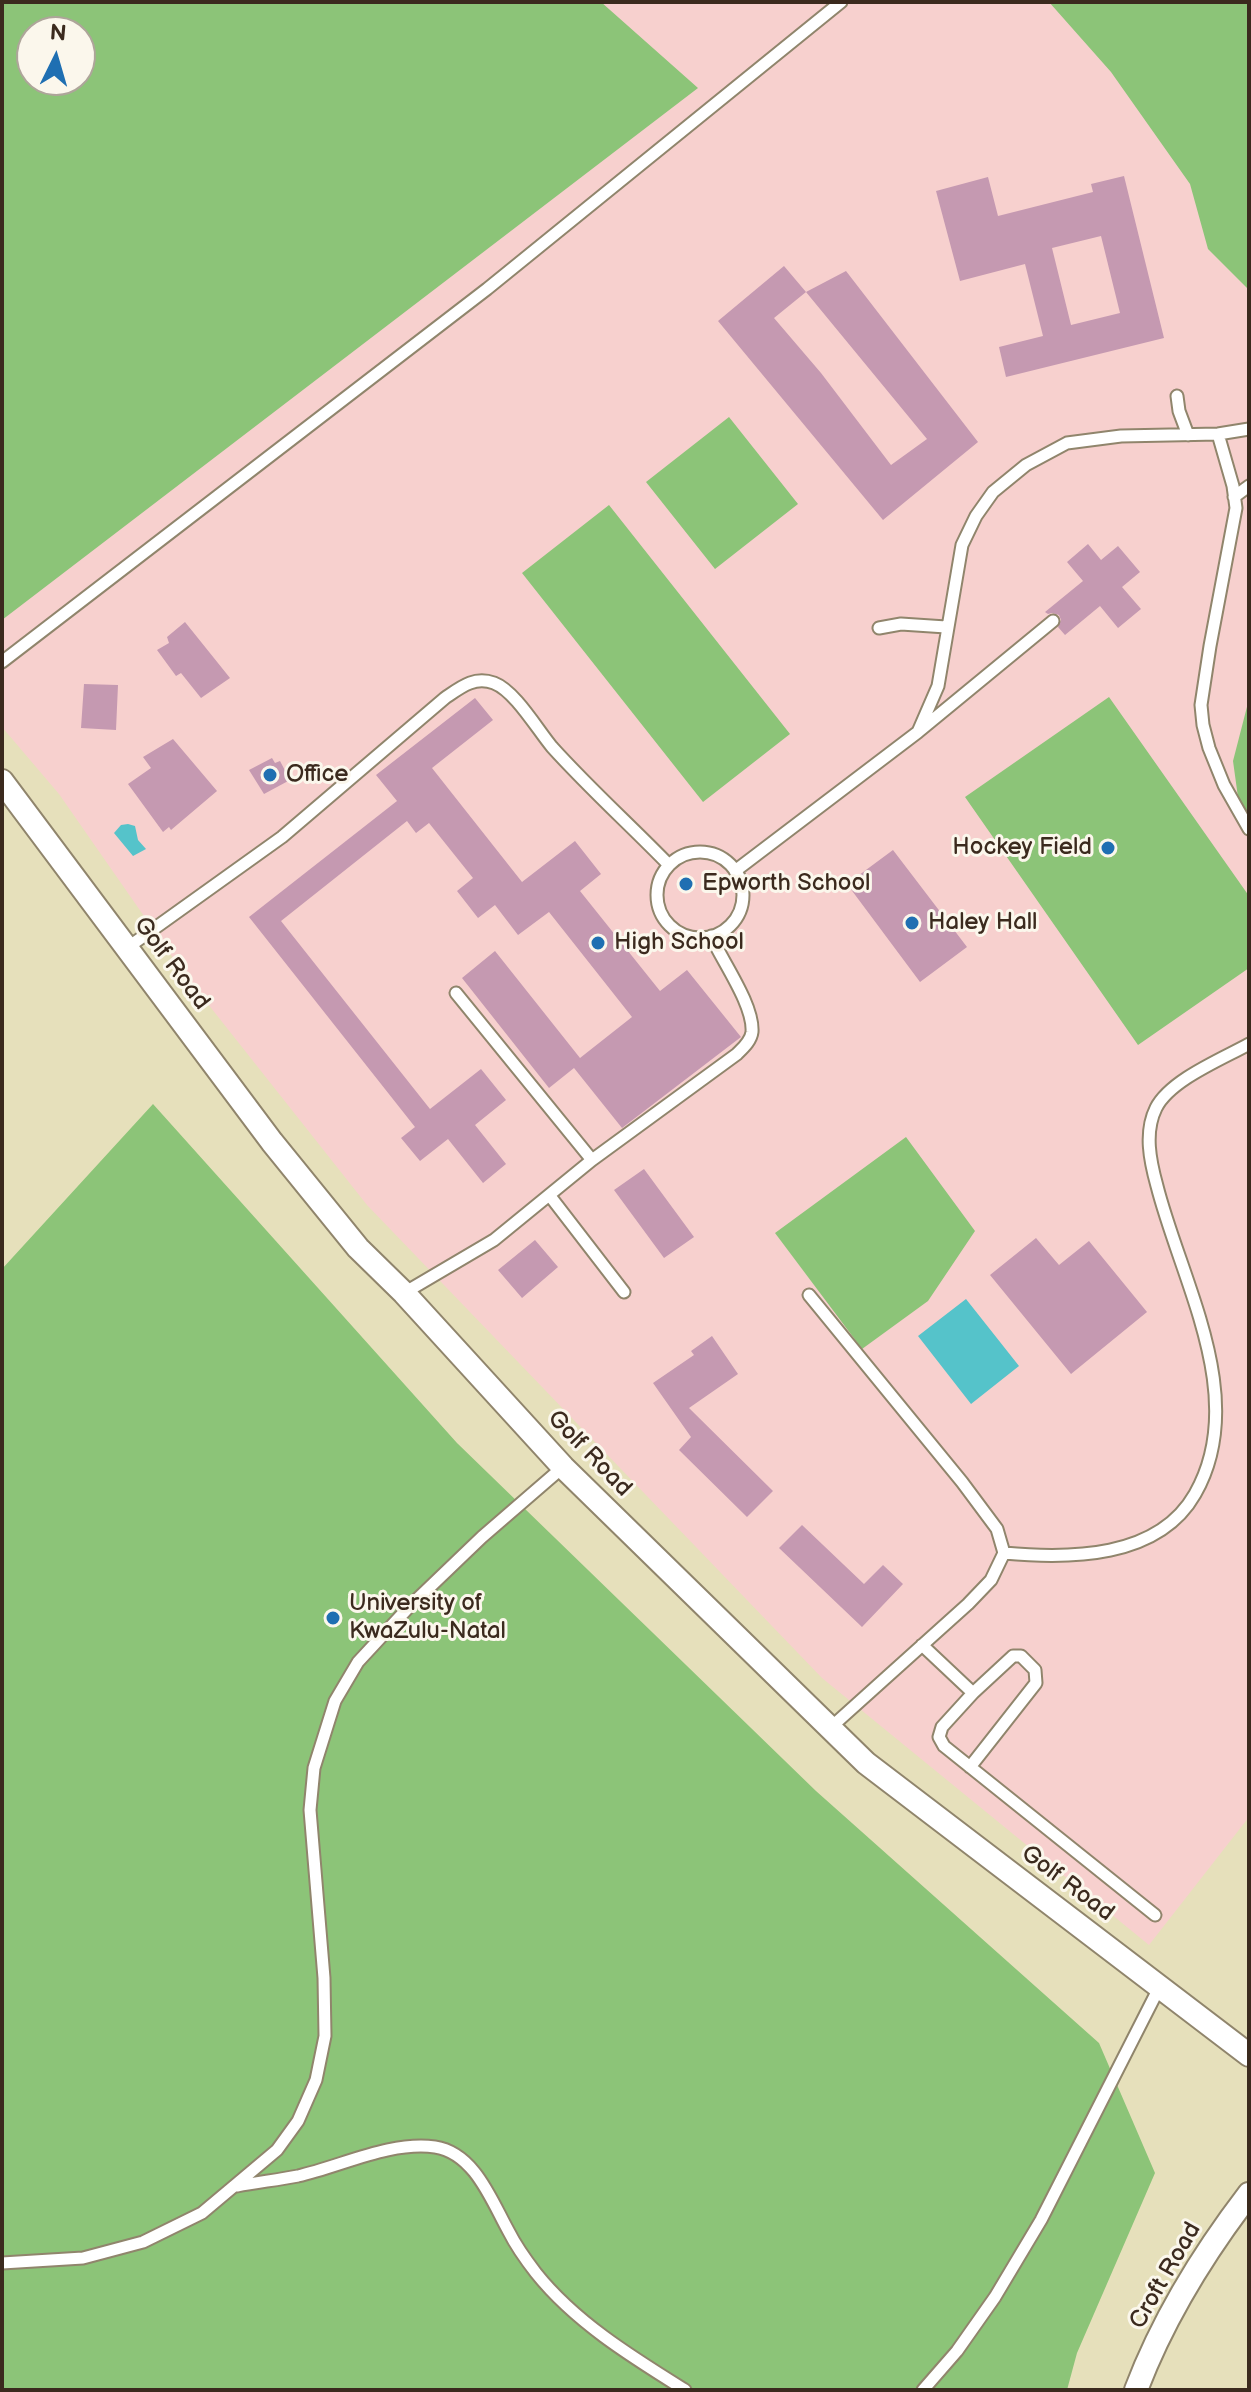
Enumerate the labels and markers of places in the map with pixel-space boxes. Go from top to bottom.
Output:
place label: Office [286,761,348,789]
marker: Office [261,766,279,784]
place label: Hockey Field [952,834,1092,862]
marker: Hockey Field [1099,839,1117,857]
place label: Epworth School [702,870,870,898]
marker: Epworth School [677,875,695,893]
place label: Haley Hall [928,909,1037,937]
marker: Haley Hall [903,914,921,932]
place label: High School [614,929,744,957]
marker: High School [589,934,607,952]
place label: University of KwaZulu-Natal [349,1590,506,1646]
marker: University of KwaZulu-Natal [324,1609,342,1627]

